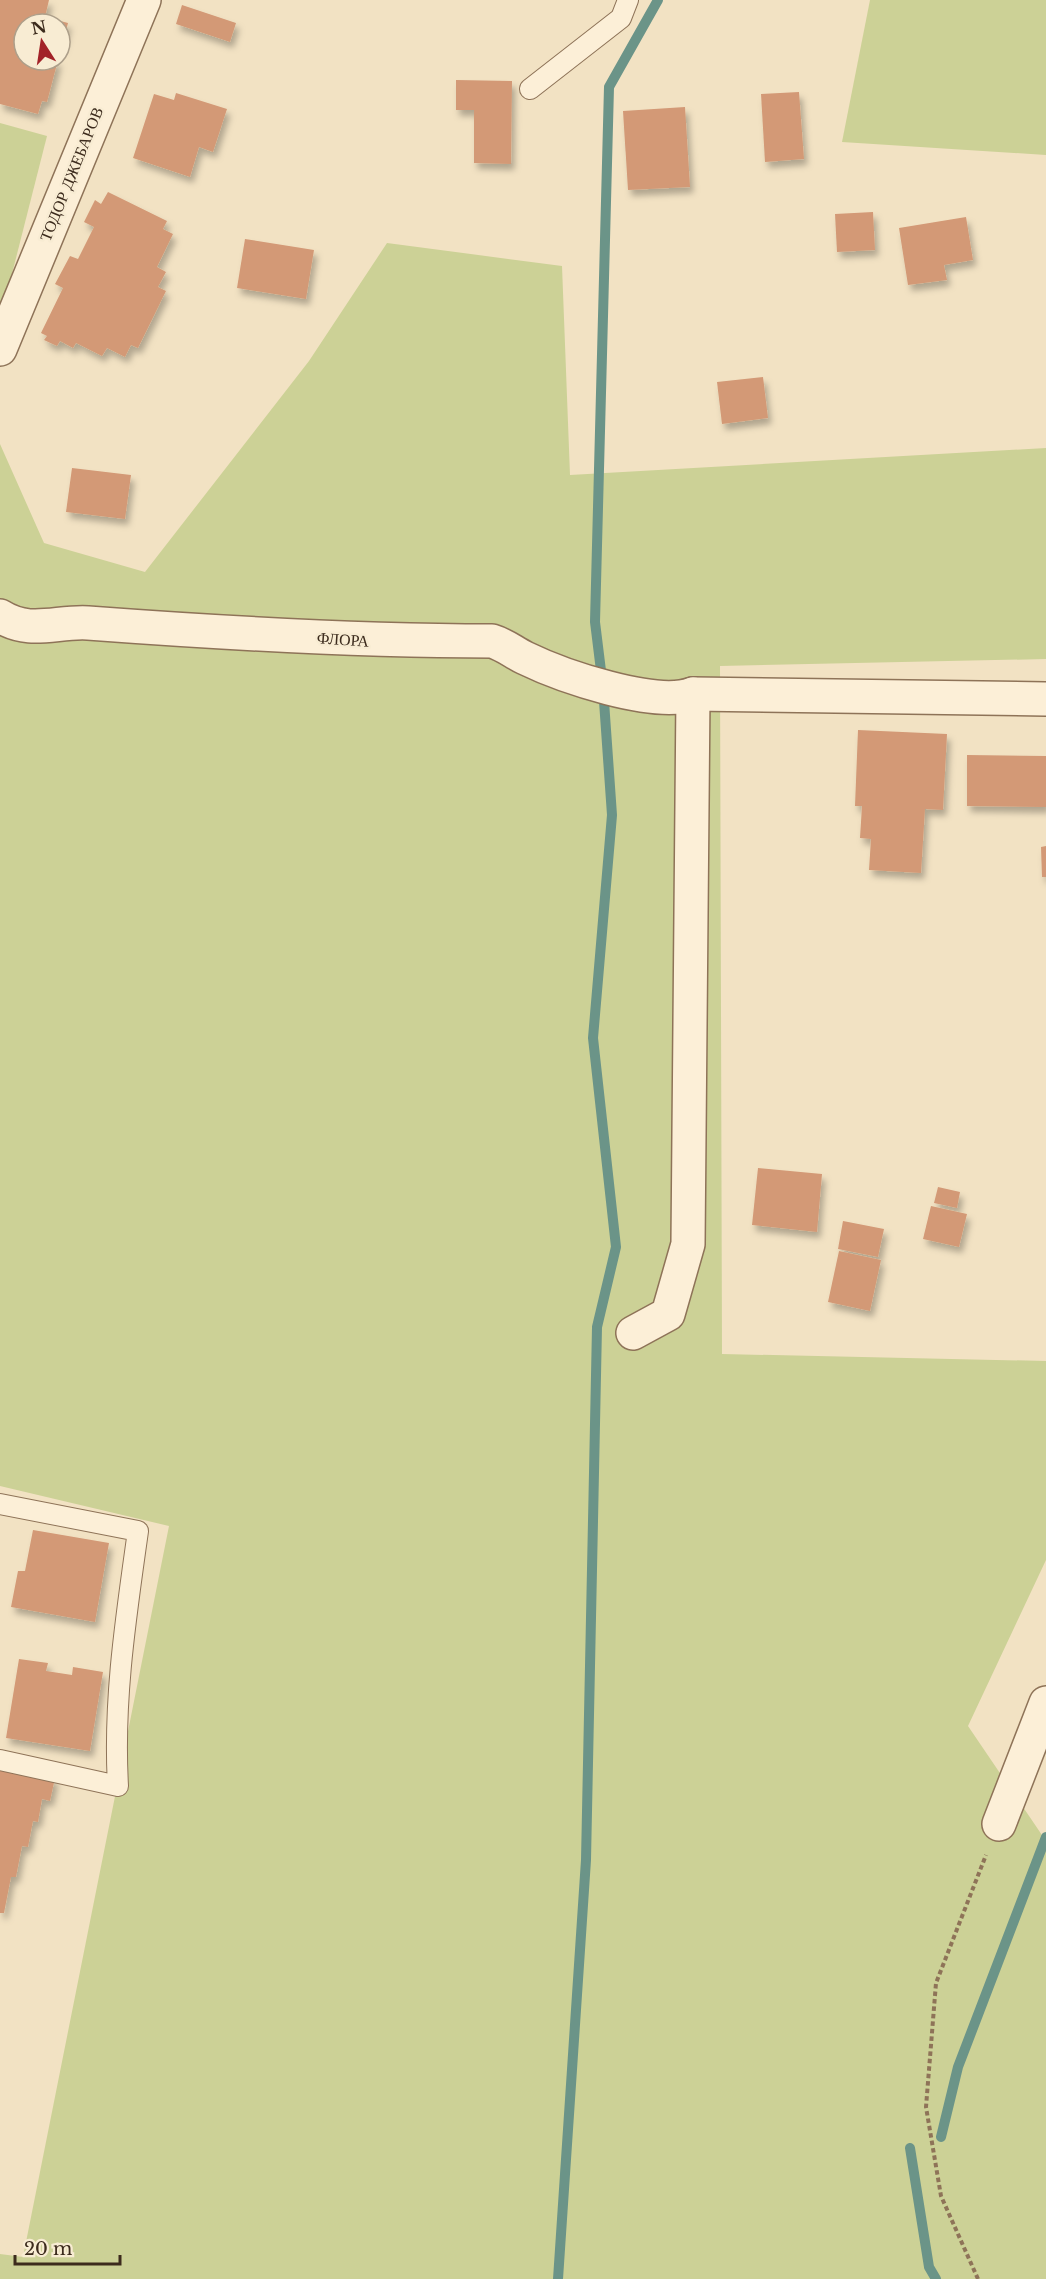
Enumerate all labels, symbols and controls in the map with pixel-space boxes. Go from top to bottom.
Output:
north arrow [12,12,72,72]
text: N [29,16,48,39]
street label: ТОДОР ДЖЕБАРОВ [35,104,107,244]
street label: ФЛОРА [316,627,370,651]
scale bar [15,2228,120,2266]
text: 20 m [24,2238,72,2260]

